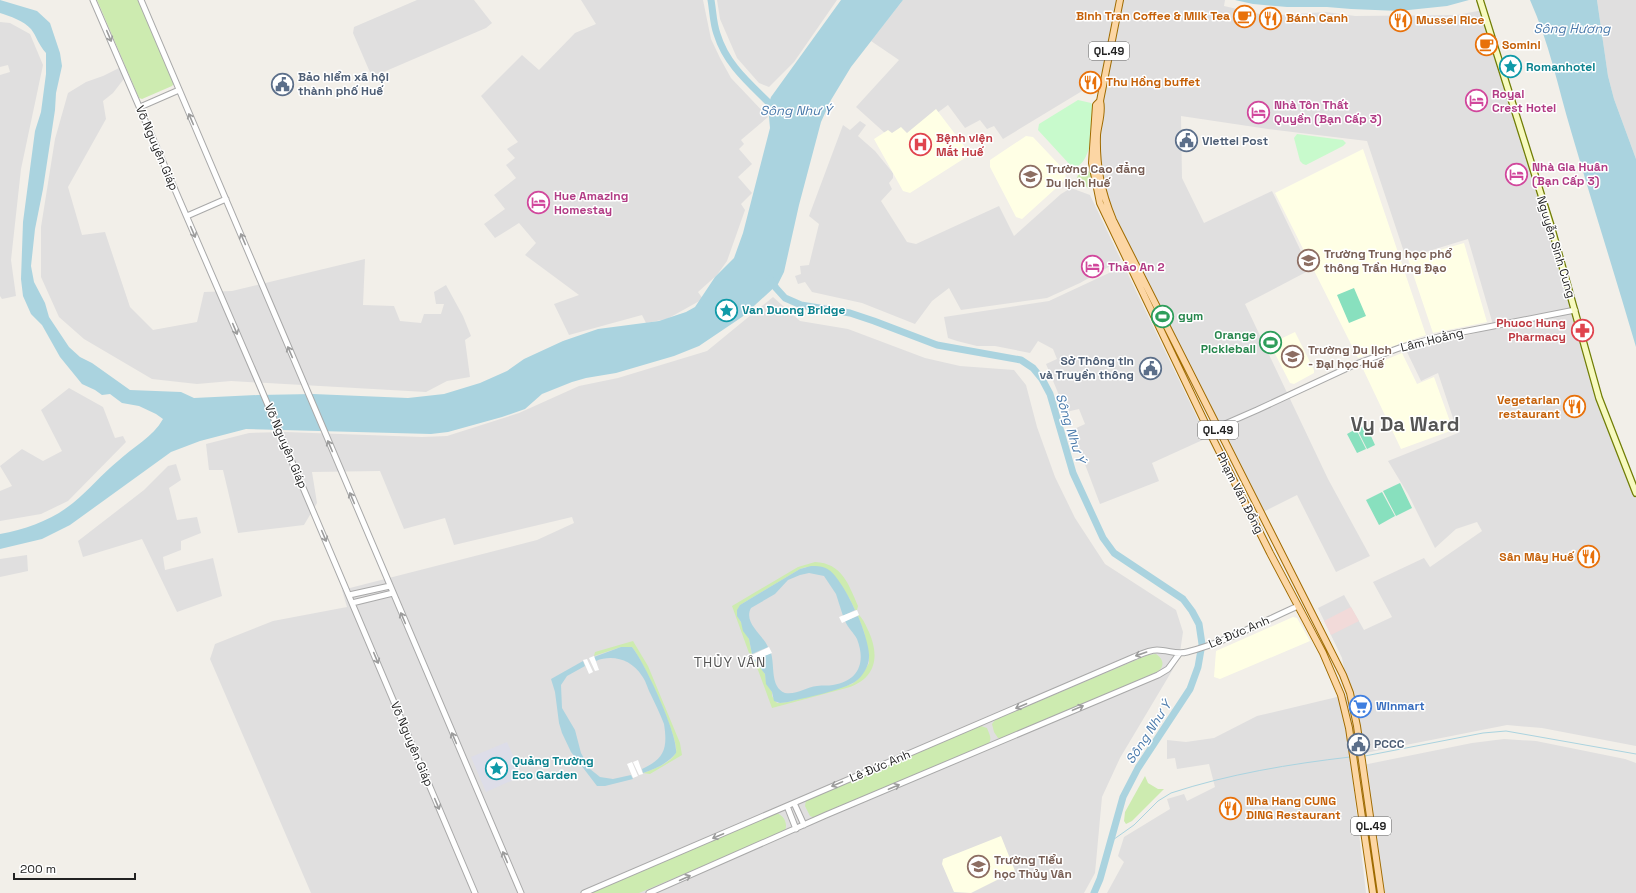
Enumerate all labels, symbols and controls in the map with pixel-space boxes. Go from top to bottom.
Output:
cafe icon: Binh Tran Coffee & Milk Tea [1232,3,1258,29]
restaurant icon: Bánh Canh [1257,5,1283,31]
restaurant icon: Mussel Rice [1387,7,1413,33]
place label: Binh Tran Coffee & Milk Tea [1076,8,1230,24]
place label: Bánh Canh [1286,10,1348,26]
place label: Mussel Rice [1416,12,1485,28]
water label: Sông Hương [1534,20,1611,37]
one-way arrow [106,29,113,41]
cafe icon: Somini [1474,32,1500,58]
place label: Somini [1502,37,1541,53]
road number: QL.49 [1089,42,1129,60]
place icon: Romanhotel [1497,54,1523,80]
place label: Romanhotel [1526,59,1595,75]
place label: Bảo hiểm xã hội thành phố Huế [298,69,389,99]
restaurant icon: Thu Hồng buffet [1078,69,1104,95]
public building icon: Bảo hiểm xã hội thành phố Huế [270,71,296,97]
place label: Thu Hồng buffet [1106,74,1200,90]
place label: Royal Crest Hotel [1492,86,1556,116]
hotel icon: Royal Crest Hotel [1463,88,1489,114]
place label: Nhà Tôn Thất Quyền (Bạn Cấp 3) [1274,97,1382,127]
hotel icon: Nhà Tôn Thất Quyền (Bạn Cấp 3) [1246,99,1272,125]
water label: Sông Như Ý [760,102,835,119]
street label: Võ Nguyên Giáp [132,103,182,193]
one-way arrow [187,114,194,126]
public building icon: Viettel Post [1173,128,1199,154]
place label: Bệnh viện Mắt Huế [936,130,993,160]
hospital icon: Bệnh viện Mắt Huế [908,132,934,158]
place label: Viettel Post [1202,133,1268,149]
place label: Nhà Gia Huân (Bạn Cấp 3) [1532,159,1608,189]
place label: Trường Cao đẳng Du lịch Huế [1046,161,1145,191]
hotel icon: Nhà Gia Huân (Bạn Cấp 3) [1504,161,1530,187]
school or university icon: Trường Cao đẳng Du lịch Huế [1017,163,1043,189]
place label: Hue Amazing Homestay [554,188,628,218]
hotel icon: Hue Amazing Homestay [526,190,552,216]
street label: Nguyễn Sinh Cung [1533,194,1579,300]
one-way arrow [190,226,198,238]
one-way arrow [239,233,246,245]
place label: Trường Trung học phổ thông Trần Hưng Đạo [1324,246,1453,276]
school or university icon: Trường Trung học phổ thông Trần Hưng Đạo [1295,248,1321,274]
hotel icon: Thảo An 2 [1079,254,1105,280]
place label: Thảo An 2 [1108,259,1165,275]
place icon: Van Duong Bridge [713,297,739,323]
place label: Van Duong Bridge [742,302,845,318]
sports icon: gym [1149,303,1175,329]
place label: gym [1178,308,1203,324]
place label: Phuoc Hung Pharmacy [1496,315,1566,345]
pharmacy icon: Phuoc Hung Pharmacy [1569,317,1595,343]
one-way arrow [232,322,240,334]
street label: Lâm Hoằng [1399,324,1465,356]
place label: Orange Pickleball [1201,327,1256,357]
sports icon: Orange Pickleball [1258,329,1284,355]
place label: Trường Du lịch - Đại học Huế [1308,342,1392,372]
school or university icon: Trường Du lịch - Đại học Huế [1279,344,1305,370]
one-way arrow [286,346,294,358]
place label: Sở Thông tin và Truyền thông [1040,353,1134,383]
public building icon: Sở Thông tin và Truyền thông [1137,355,1163,381]
water label: Sông Như Ý [1052,391,1090,468]
place label: Vegetarian restaurant [1497,392,1560,422]
restaurant icon: Vegetarian restaurant [1562,394,1588,420]
street label: Võ Nguyên Giáp [261,401,311,491]
district label: Vy Da Ward [1350,411,1460,437]
road number: QL.49 [1198,421,1238,439]
one-way arrow [326,440,333,452]
street label: Phạm Văn Đồng [1213,450,1267,536]
one-way arrow [348,493,356,505]
one-way arrow [320,529,328,541]
restaurant icon: Sân Mây Huế [1576,544,1602,570]
place label: Sân Mây Huế [1499,549,1575,565]
one-way arrow [399,612,407,624]
street label: Lê Đức Anh [1206,612,1272,652]
one-way arrow [1135,651,1147,659]
one-way arrow [372,652,380,664]
district label: THỦY VÂN [694,653,766,671]
supermarket icon: Winmart [1348,693,1374,719]
water label: Sông Như Ý [1122,695,1177,767]
place label: Winmart [1376,698,1425,714]
street label: Võ Nguyên Giáp [387,699,437,789]
one-way arrow [1016,702,1028,710]
one-way arrow [1071,704,1083,712]
public building icon: PCCC [1345,731,1371,757]
one-way arrow [450,732,458,744]
place label: PCCC [1374,736,1405,752]
street label: Lê Đức Anh [847,746,913,786]
place label: Quảng Trường Eco Garden [512,753,594,783]
place icon: Quảng Trường Eco Garden [484,755,510,781]
one-way arrow [832,781,844,789]
one-way arrow [887,783,899,790]
place label: Nha Hang CUNG DING Restaurant [1246,793,1341,823]
restaurant icon: Nha Hang CUNG DING Restaurant [1218,795,1244,821]
one-way arrow [434,797,442,809]
road number: QL.49 [1351,817,1391,835]
one-way arrow [712,832,724,840]
one-way arrow [501,852,509,864]
place label: Trường Tiểu học Thủy Vân [994,852,1072,882]
school or university icon: Trường Tiểu học Thủy Vân [966,854,992,880]
scale bar [14,855,135,881]
text: 200 m [20,861,56,877]
one-way arrow [678,873,690,881]

